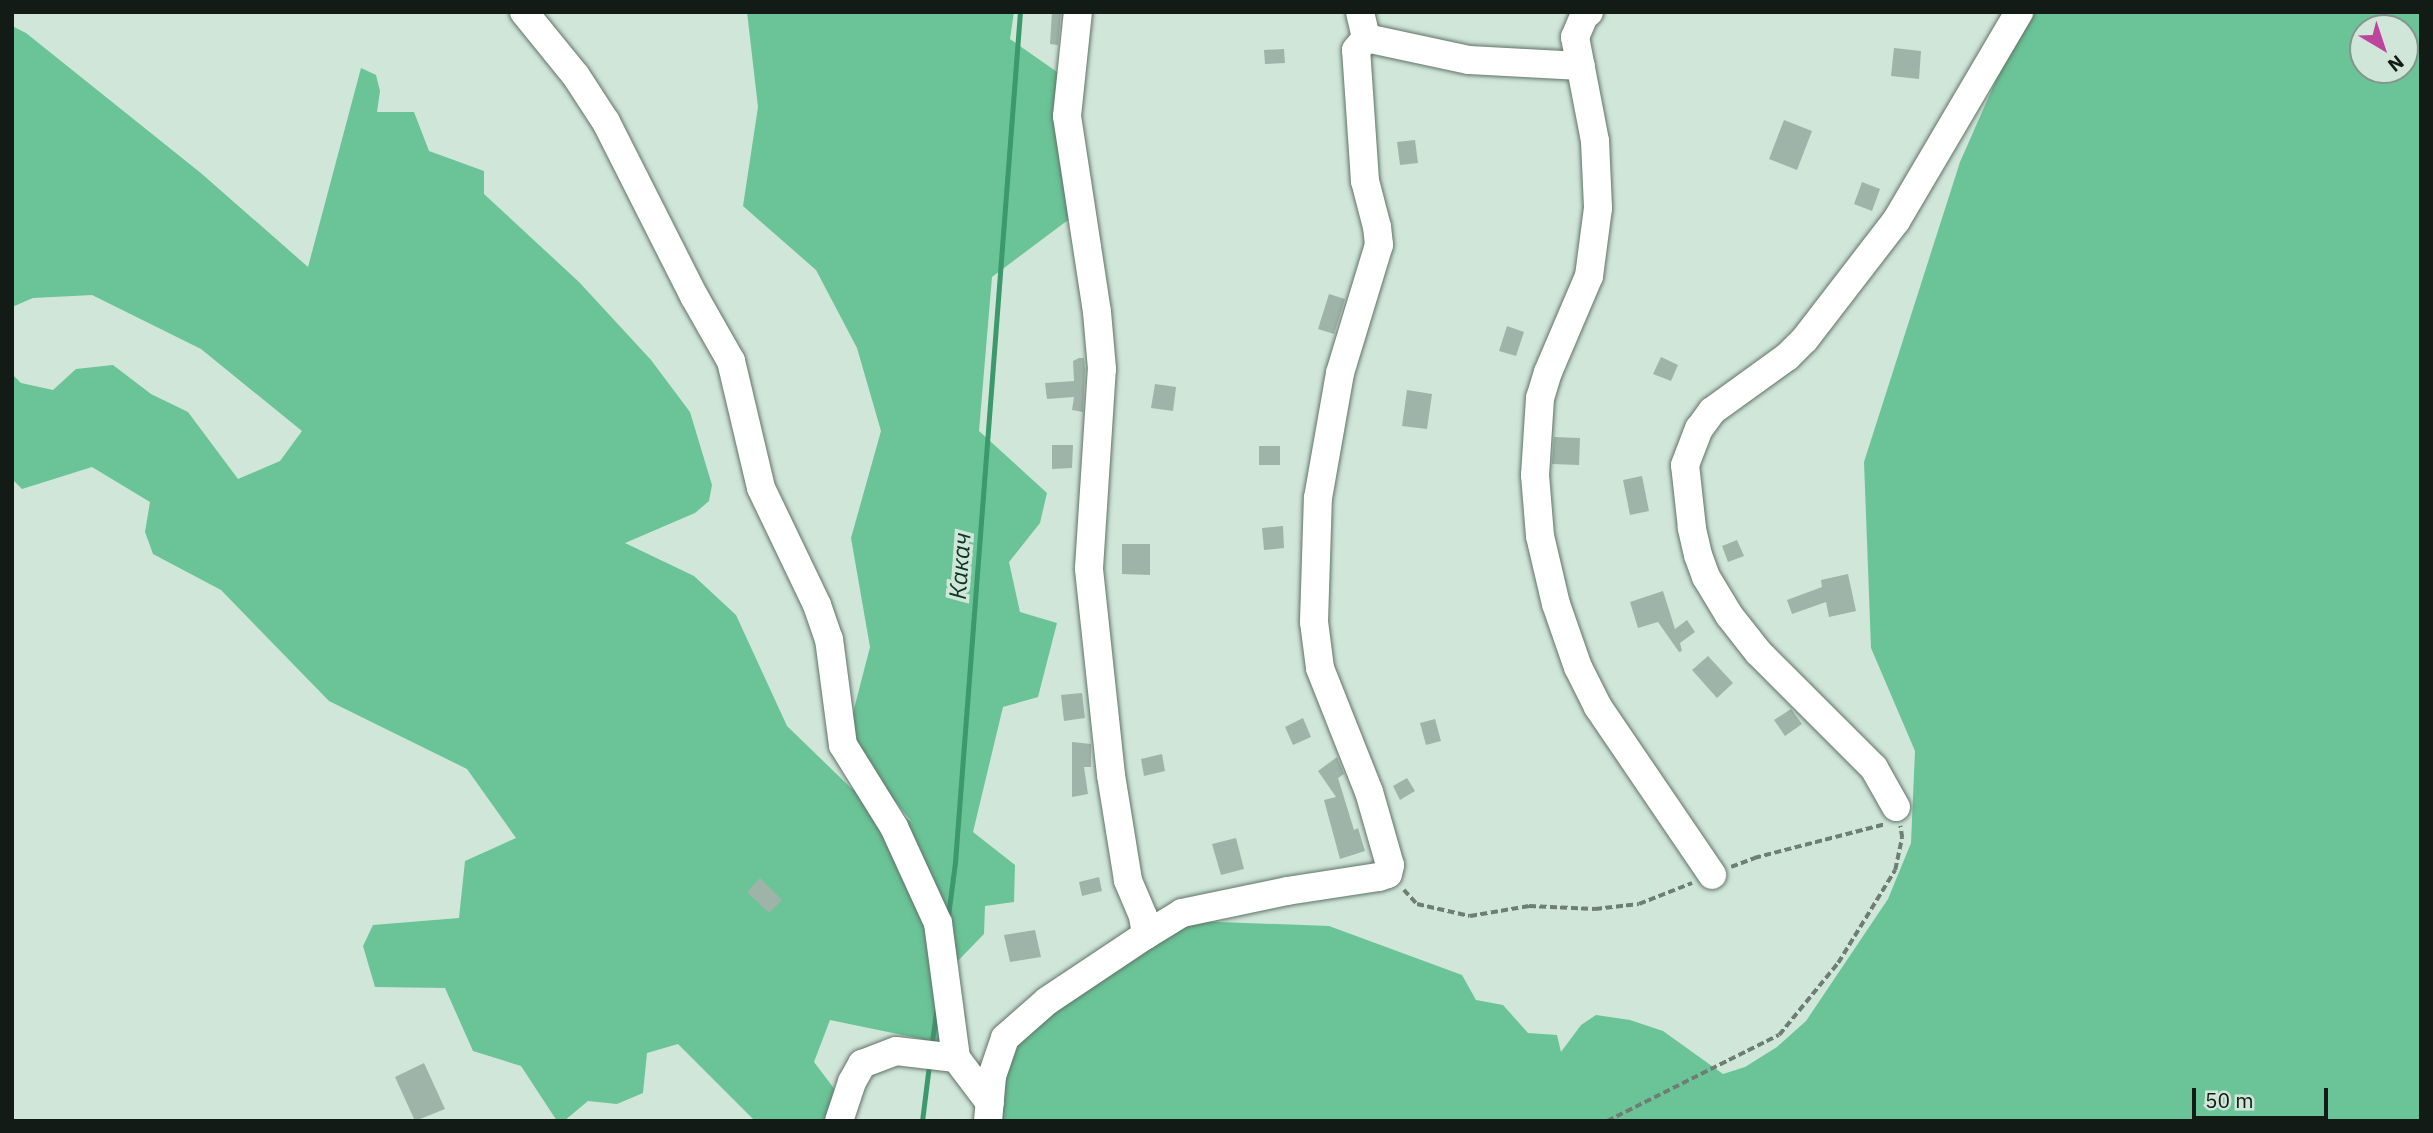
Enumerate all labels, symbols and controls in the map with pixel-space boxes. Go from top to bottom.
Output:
north arrow [2349,14,2419,84]
text: N [2383,50,2409,77]
water label: Какач [943,532,977,600]
scale bar [2195,1074,2332,1118]
text: 50 m [2205,1086,2254,1114]

